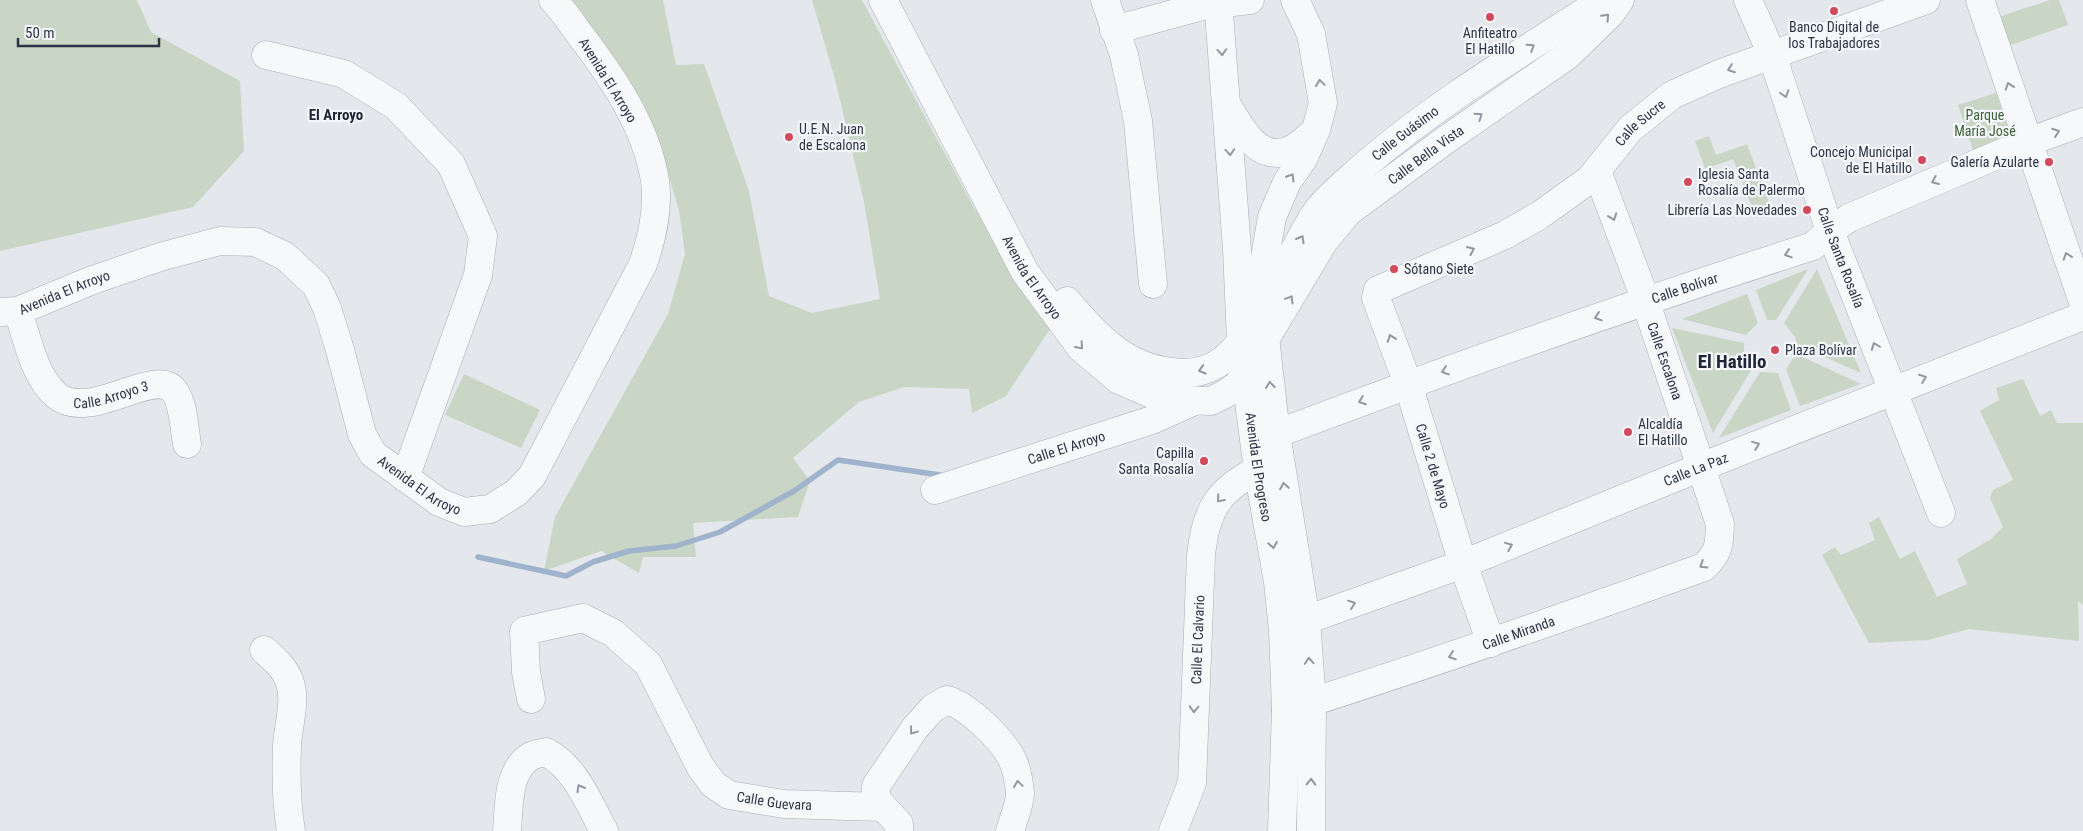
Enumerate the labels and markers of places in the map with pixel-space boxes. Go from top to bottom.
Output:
marker: Banco Digital de los Trabajadores [1828,5,1840,17]
marker: Anfiteatro El Hatillo [1484,11,1496,23]
place label: Banco Digital de los Trabajadores [1788,19,1880,51]
place label: Anfiteatro El Hatillo [1463,25,1517,57]
place label: U.E.N. Juan de Escalona [799,121,866,153]
marker: U.E.N. Juan de Escalona [783,131,795,143]
place label: Concejo Municipal de El Hatillo [1810,144,1912,176]
marker: Concejo Municipal de El Hatillo [1916,154,1928,166]
place label: Galería Azularte [1950,154,2039,170]
marker: Galería Azularte [2043,156,2055,168]
place label: Iglesia Santa Rosalía de Palermo [1698,166,1805,198]
marker: Iglesia Santa Rosalía de Palermo [1682,176,1694,188]
place label: Librería Las Novedades [1667,202,1797,218]
marker: Librería Las Novedades [1801,204,1813,216]
place label: Sótano Siete [1404,261,1474,277]
marker: Sótano Siete [1388,263,1400,275]
place label: Plaza Bolívar [1785,342,1857,358]
marker: Plaza Bolívar [1769,344,1781,356]
place label: Alcaldía El Hatillo [1638,416,1688,448]
marker: Alcaldía El Hatillo [1622,426,1634,438]
place label: Capilla Santa Rosalía [1118,445,1194,477]
marker: Capilla Santa Rosalía [1198,455,1210,467]

